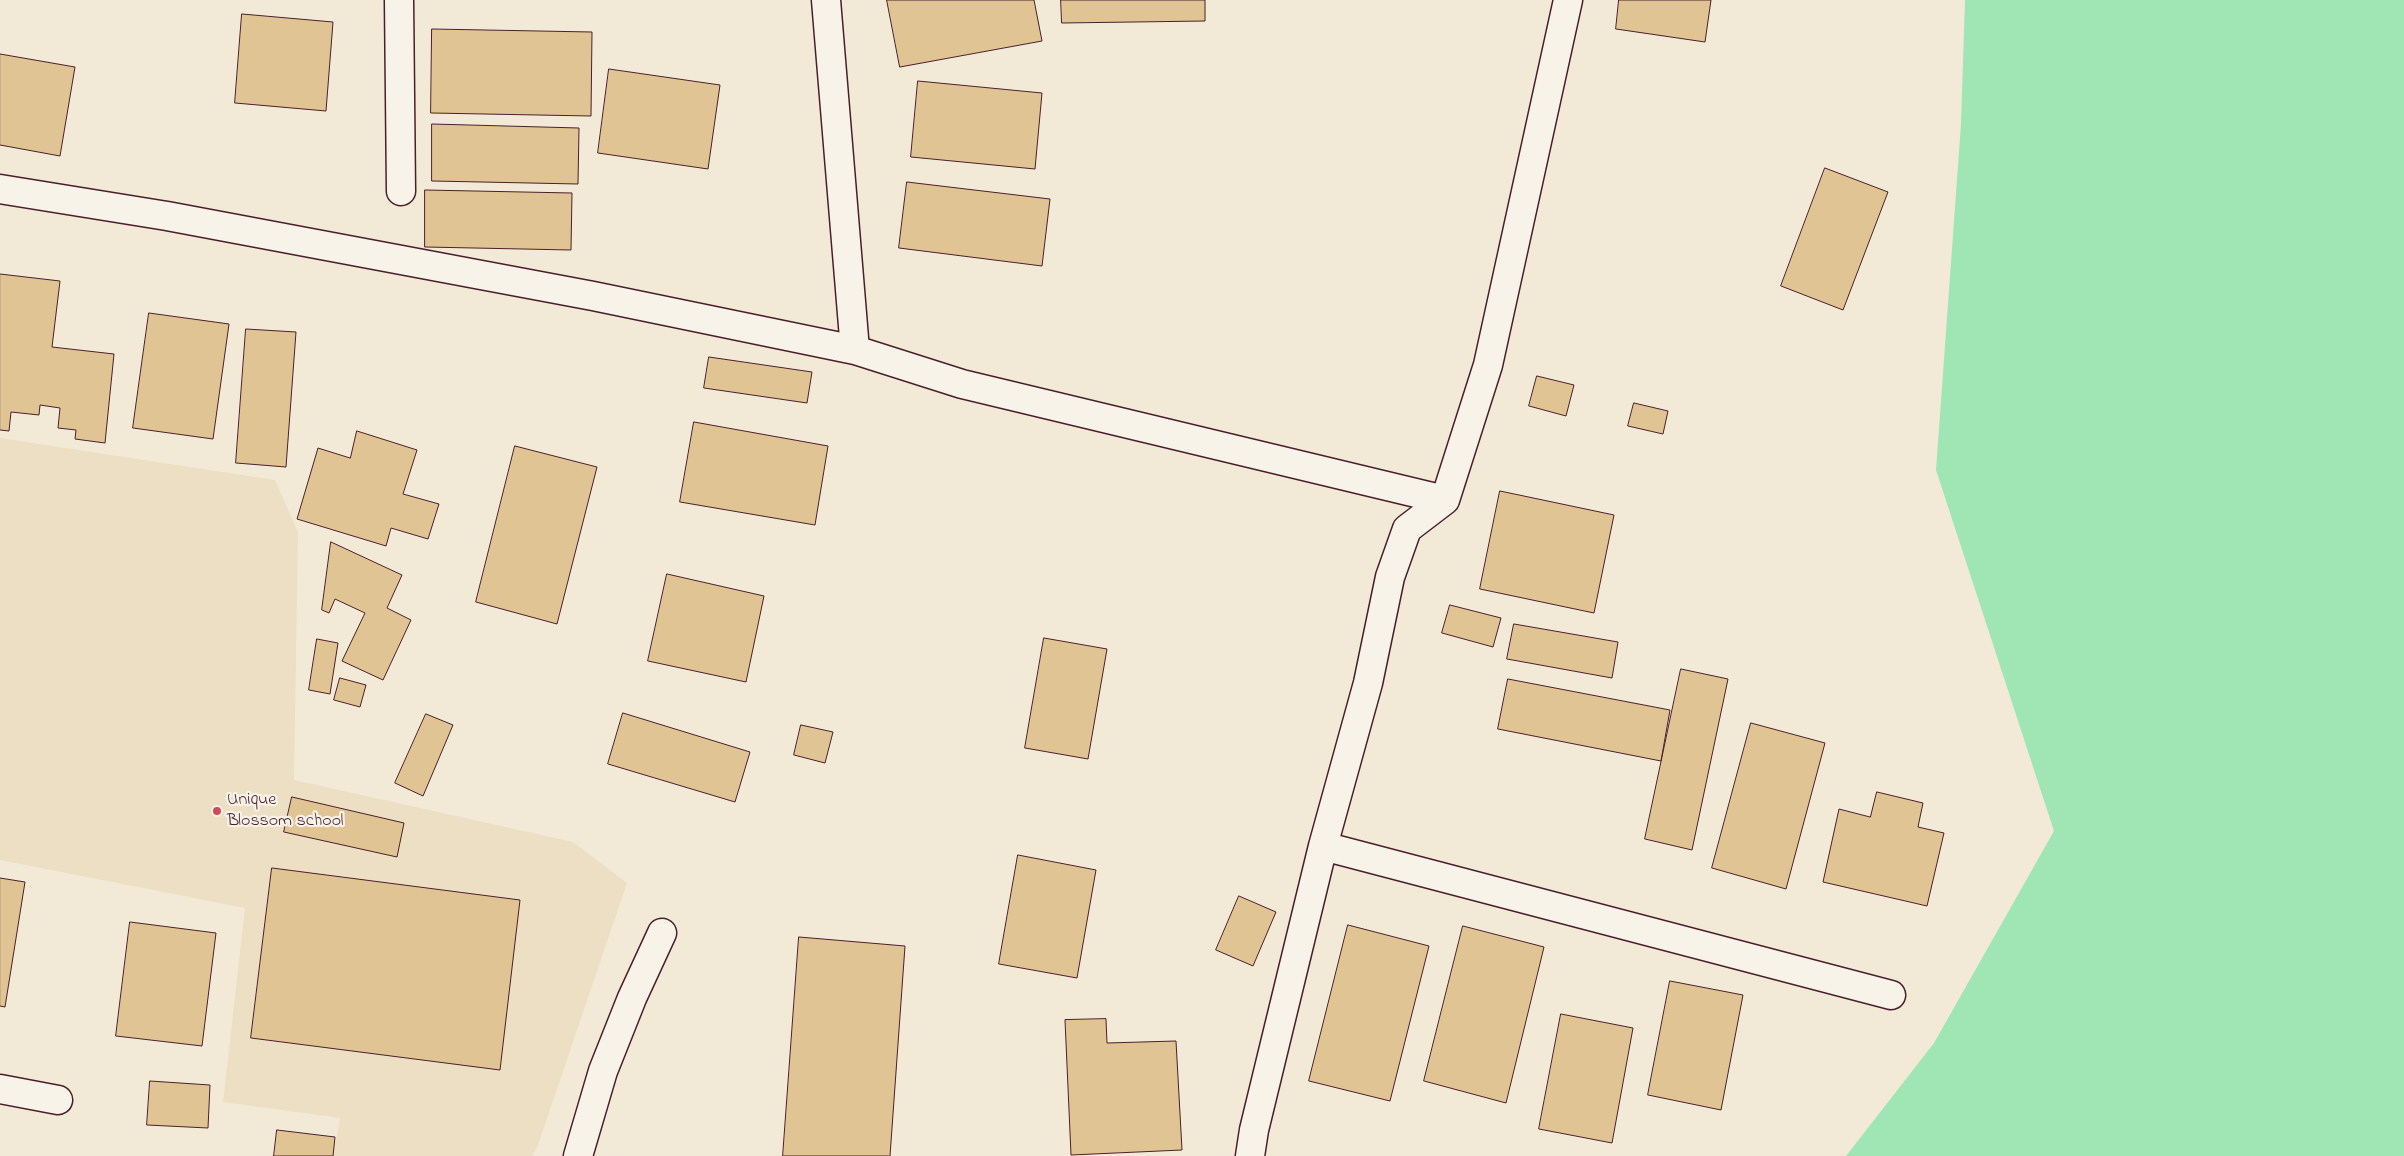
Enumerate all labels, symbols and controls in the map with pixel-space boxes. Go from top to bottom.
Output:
place label: Unique Blossom school [227,790,343,832]
marker: Unique Blossom school [211,805,223,817]

